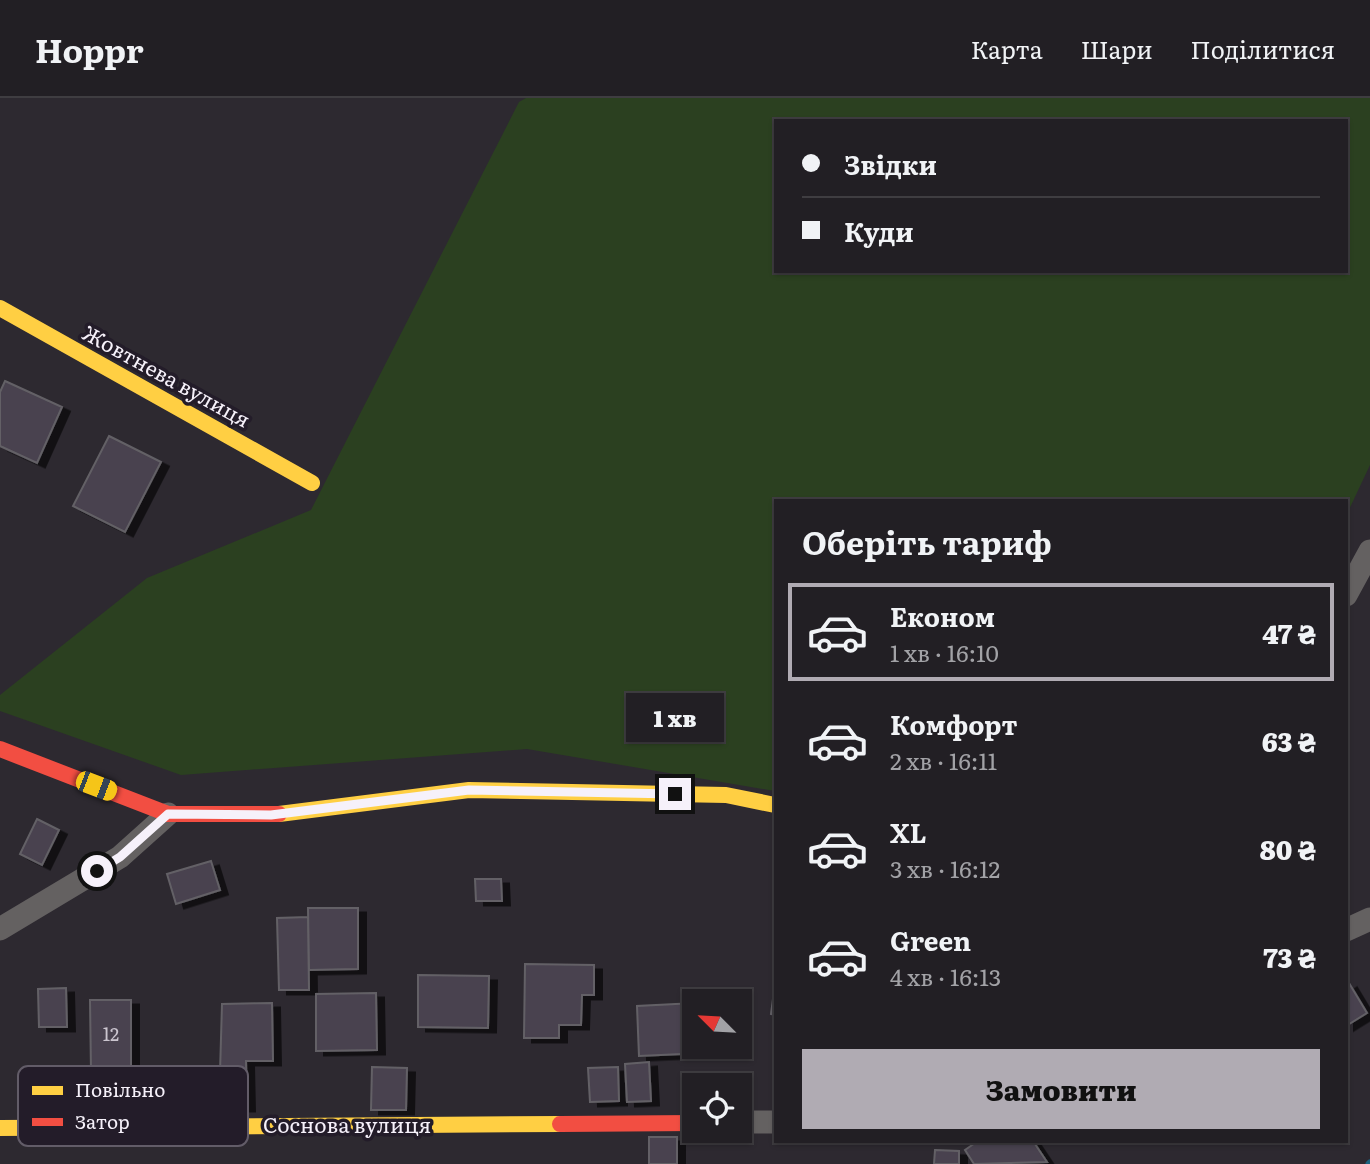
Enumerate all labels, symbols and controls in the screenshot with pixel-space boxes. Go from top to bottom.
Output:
text: Hoppr [35,24,144,73]
text: Карта [971,31,1043,66]
text: Шари [1081,31,1153,66]
text: Поділитися [1191,31,1335,66]
text: Звідки [844,144,937,183]
text: Куди [844,211,914,250]
street label: Жовтнева вулиця [78,316,257,434]
text: Оберіть тариф [802,517,1052,565]
text: Економ [890,596,995,635]
icon: car [806,601,869,664]
text: 47 ₴ [1262,613,1316,652]
text: 1 хв · 16:10 [890,635,999,669]
callout: 1 хв [626,692,724,742]
text: 1 хв [654,700,696,734]
text: Комфорт [890,704,1017,743]
icon: car [806,709,869,772]
text: 63 ₴ [1262,721,1316,760]
text: 2 хв · 16:11 [890,743,997,777]
car [73,769,120,803]
route end [659,778,691,810]
text: XL [890,812,927,851]
icon: car [806,817,869,880]
text: 80 ₴ [1260,829,1316,868]
text: 3 хв · 16:12 [890,851,1000,885]
route start [81,855,113,887]
text: Green [890,920,971,959]
icon: car [806,925,869,988]
text: 73 ₴ [1263,937,1316,976]
text: 4 хв · 16:13 [890,959,1001,993]
north arrow [682,989,752,1059]
map controls [682,989,752,1143]
house number: 12 [103,1020,119,1047]
button: Замовити [802,1049,1320,1129]
legend [18,1066,248,1146]
button: locate [682,1073,752,1143]
text: Повільно [75,1075,165,1103]
text: Затор [75,1107,130,1135]
street label: Соснова вулиця [263,1108,431,1139]

